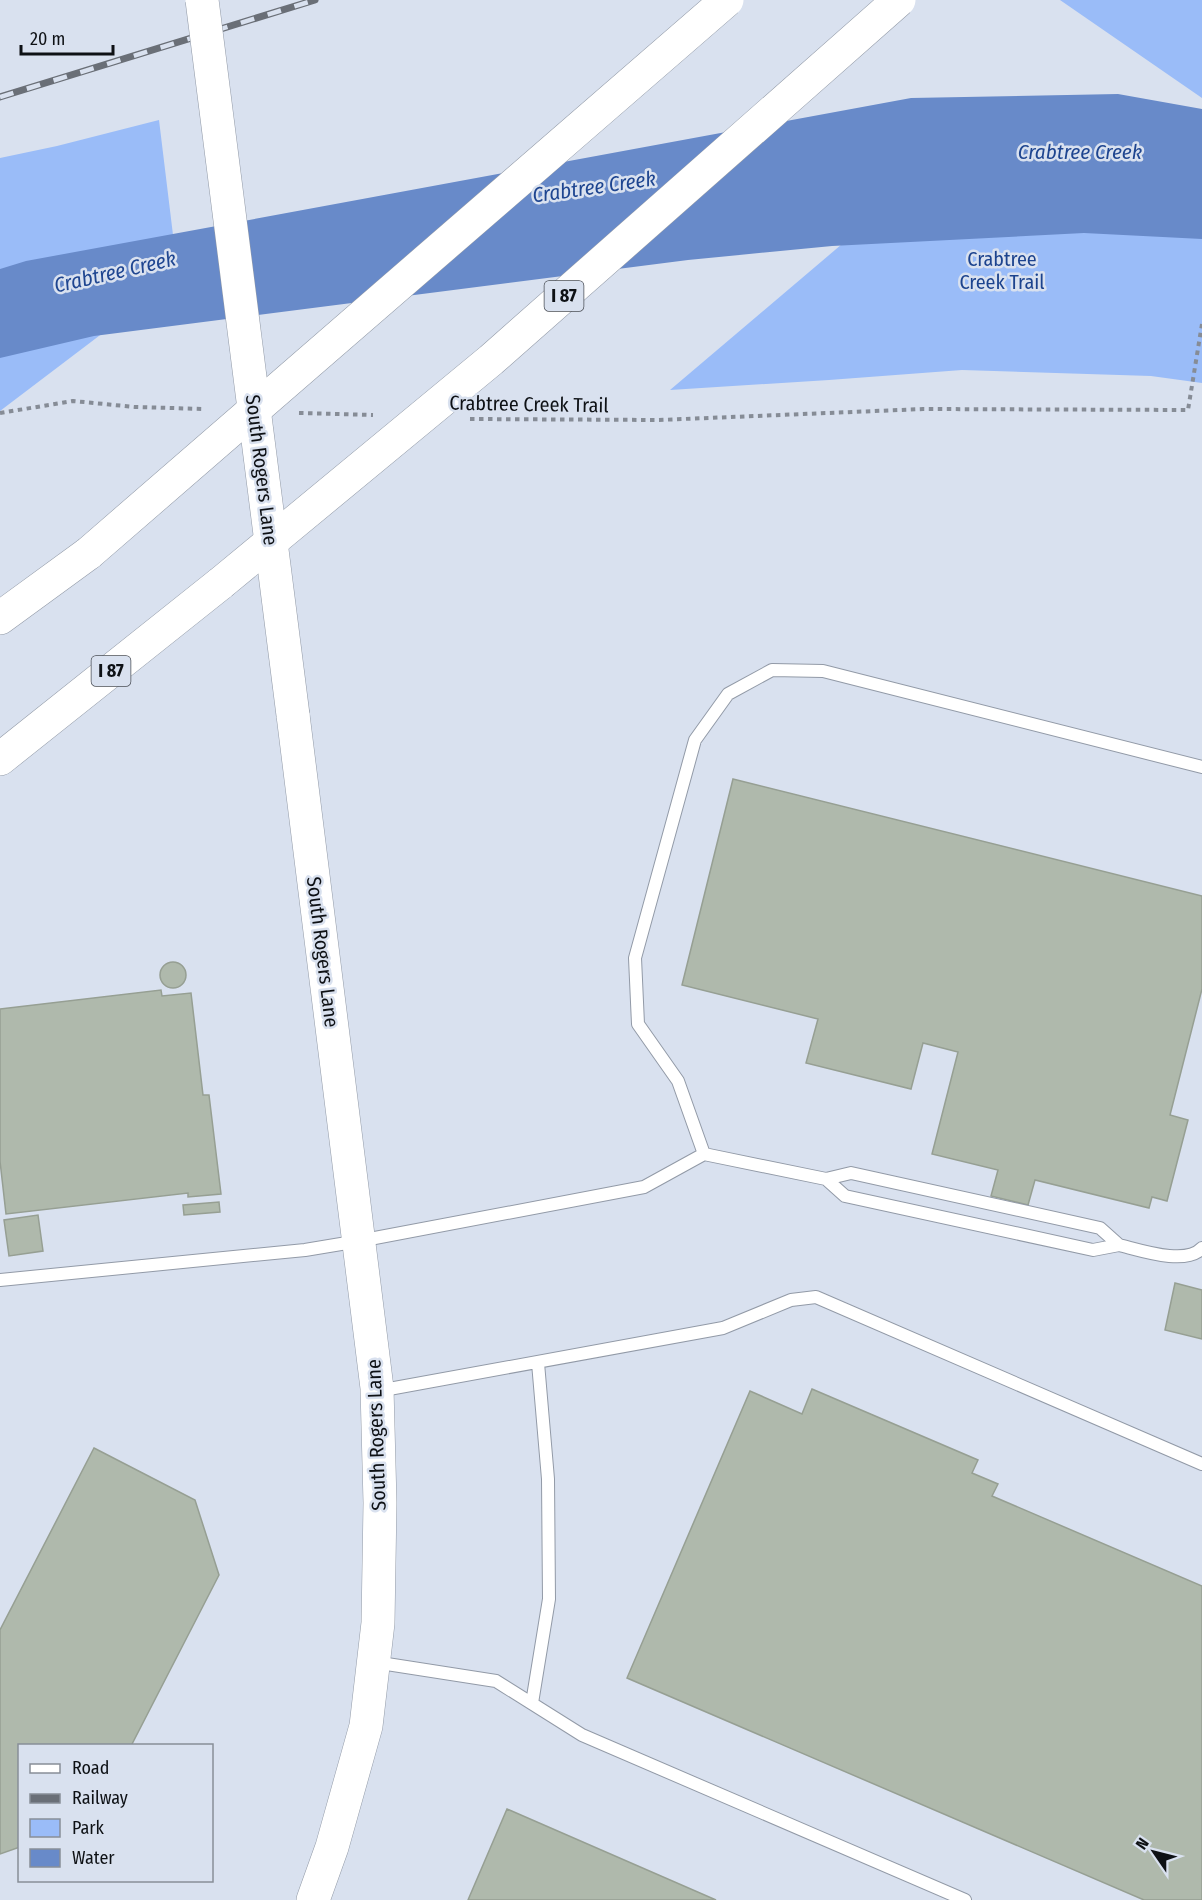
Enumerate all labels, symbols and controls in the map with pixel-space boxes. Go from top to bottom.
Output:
scale bar [21,18,112,56]
text: 20 m [30,28,65,50]
water label: Crabtree Creek [1018,139,1142,165]
water label: Crabtree Creek [531,165,657,209]
water label: Crabtree Creek [52,245,178,299]
park label: Crabtree Creek Trail [959,247,1045,294]
road number: I 87 [544,281,584,311]
street label: Crabtree Creek Trail [449,391,609,417]
street label: South Rogers Lane [241,393,283,547]
road number: I 87 [92,656,130,686]
street label: South Rogers Lane [302,875,344,1029]
street label: South Rogers Lane [361,1359,391,1511]
legend [18,1744,213,1882]
text: Road [72,1757,109,1779]
text: Railway [72,1787,128,1809]
text: Park [72,1817,105,1839]
north arrow [1124,1822,1184,1882]
text: N [1132,1834,1153,1853]
text: Water [72,1847,115,1869]

